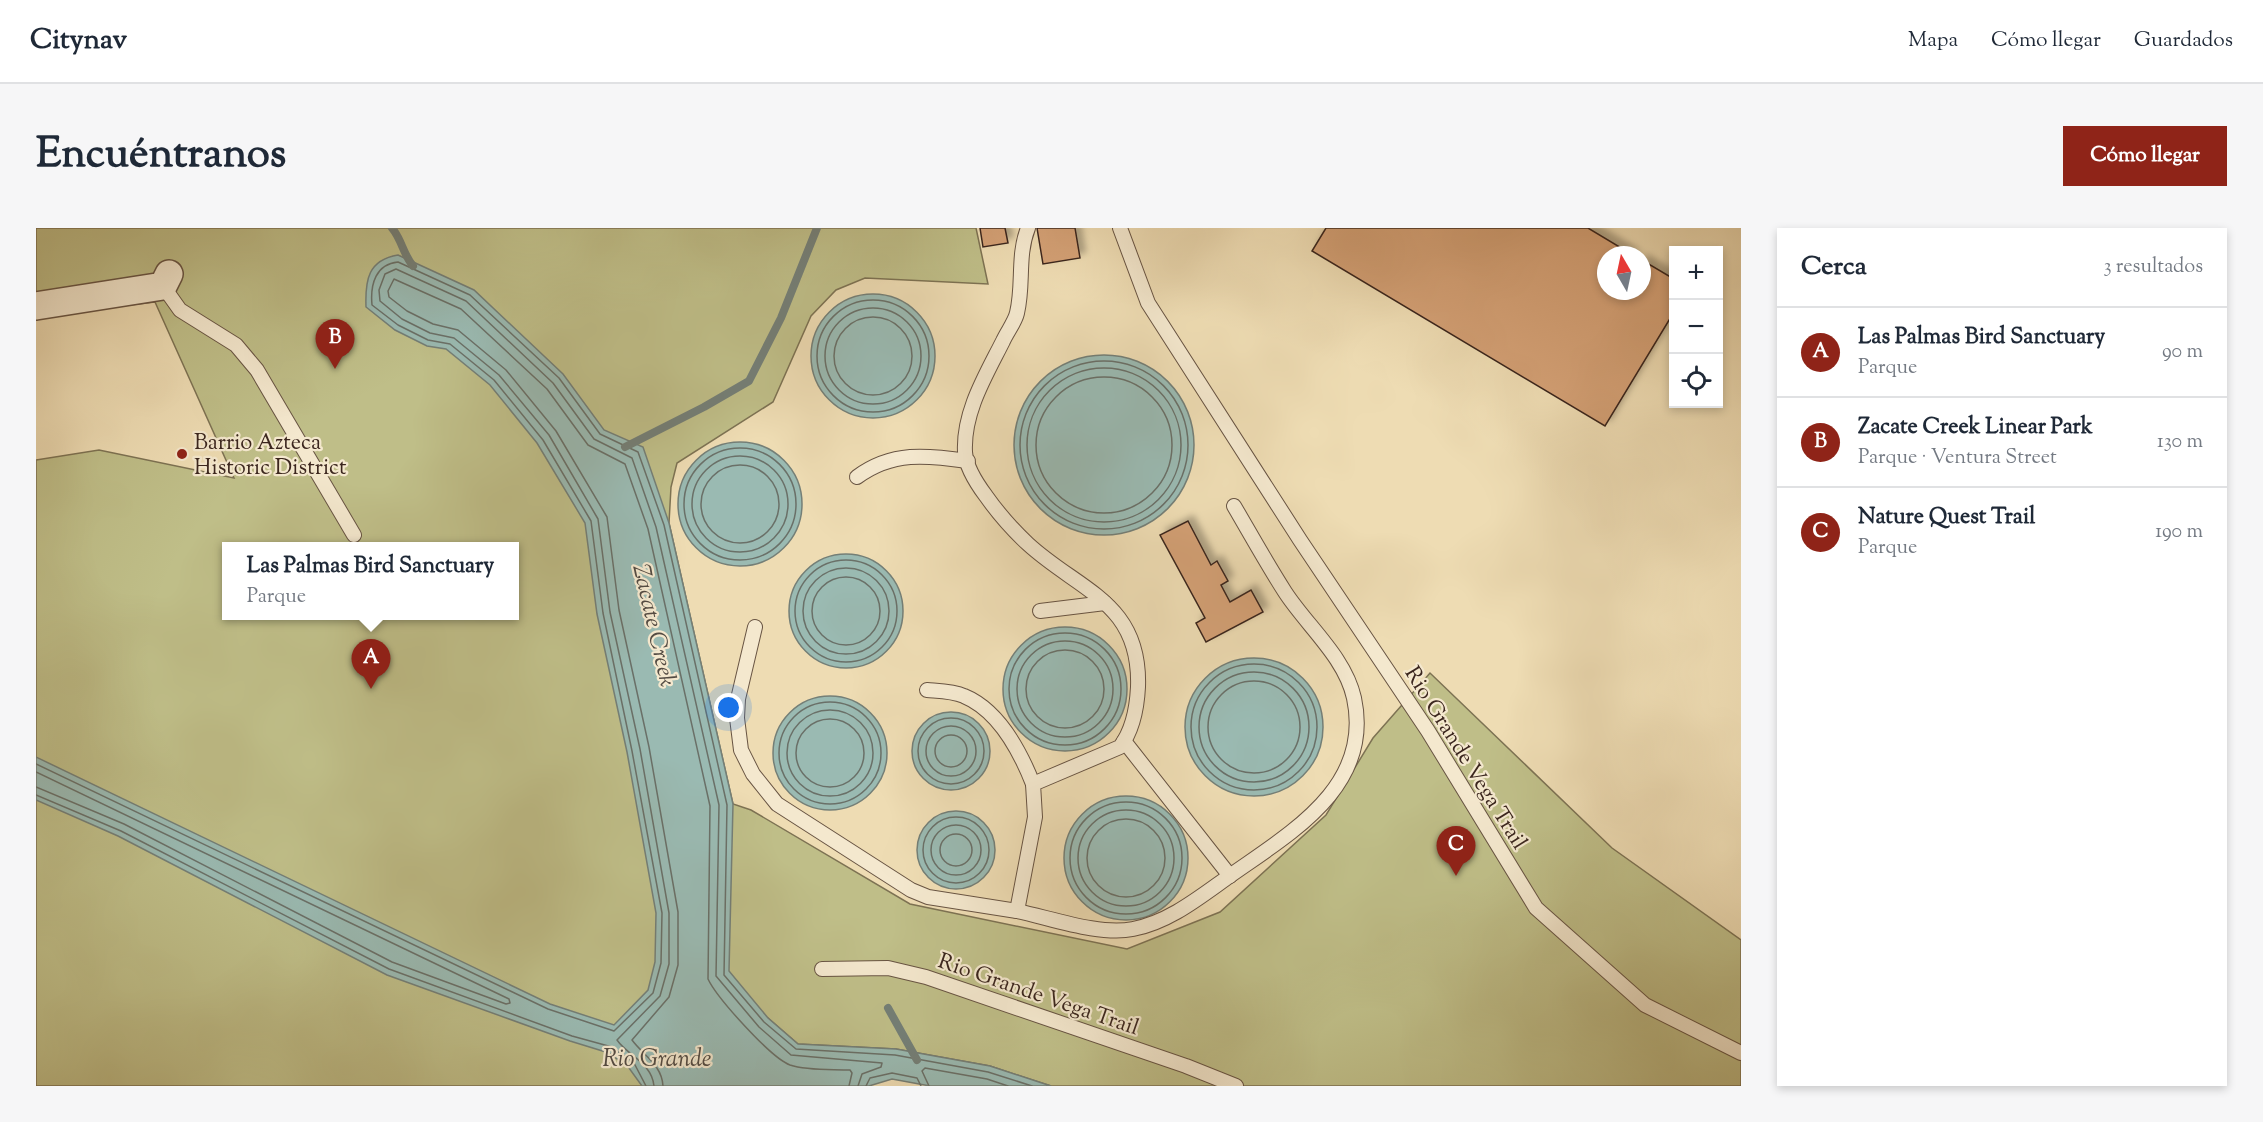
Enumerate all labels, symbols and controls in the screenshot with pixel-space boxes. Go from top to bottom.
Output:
text: Citynav [30,21,127,61]
text: Mapa [1908,26,1958,56]
text: Cómo llegar [1991,26,2101,56]
text: Guardados [2134,26,2233,56]
text: Encuéntranos [36,126,286,186]
button: Cómo llegar [2063,126,2227,186]
north arrow [1597,246,1651,300]
map controls [1669,246,1723,408]
button: + [1669,246,1723,300]
text: Cerca [1801,249,1867,286]
text: 3 resultados [2103,253,2203,282]
button: − [1669,300,1723,354]
pin: B [316,320,354,369]
text: Las Palmas Bird Sanctuary [1858,322,2105,354]
text: A [1812,338,1829,367]
text: 90 m [2162,338,2203,367]
button: locate [1669,354,1723,408]
text: Parque [1858,354,1917,383]
text: Zacate Creek Linear Park [1858,412,2093,444]
place label: Barrio Azteca Historic District [194,428,347,485]
text: B [1814,428,1827,457]
text: 130 m [2157,428,2203,457]
text: Parque · Ventura Street [1858,444,2057,473]
marker: Barrio Azteca Historic District [175,447,189,461]
text: Nature Quest Trail [1858,502,2035,534]
text: C [1812,518,1829,547]
text: 190 m [2155,518,2203,547]
text: Parque [1858,534,1917,563]
popup [222,542,519,620]
text: Las Palmas Bird Sanctuary [247,551,494,583]
water label: Zacate Creek [622,561,684,690]
text: Parque [247,583,306,612]
pin: A [352,640,390,689]
street label: Rio Grande Vega Trail [1395,661,1534,856]
your location [714,693,743,722]
pin: C [1436,826,1476,876]
street label: Rio Grande Vega Trail [933,946,1143,1045]
water label: Rio Grande [603,1043,711,1077]

